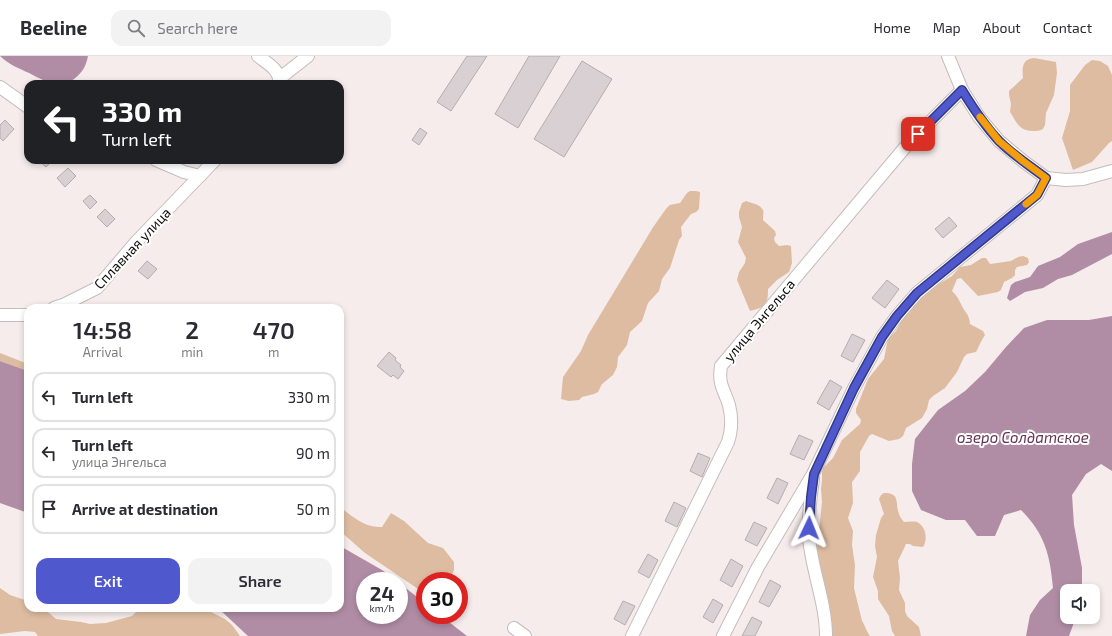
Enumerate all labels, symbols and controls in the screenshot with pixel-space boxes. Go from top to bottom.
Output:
search box [111,10,391,46]
text: Beeline [20,16,87,39]
icon: search [125,17,147,39]
text: Search here [157,19,238,37]
text: Home [874,19,911,36]
text: Map [933,19,961,36]
text: About [983,19,1021,36]
text: Contact [1043,19,1092,36]
text: 330 m [102,94,182,128]
icon: left [36,96,88,148]
pin [901,117,935,151]
icon: arrive [907,123,929,145]
text: Turn left [102,128,172,150]
street label: Сплавная улица [90,204,174,292]
street label: улица Энгельса [720,275,798,365]
text: 14:58 [73,315,132,344]
text: 2 [185,315,199,344]
text: 470 [252,315,295,344]
text: Arrival [83,344,122,360]
text: min [181,344,203,360]
text: m [268,344,279,360]
icon: left [38,386,60,408]
text: Turn left [72,388,133,406]
text: 330 m [288,388,330,406]
water label: озеро Солдатское [957,428,1089,446]
text: Turn left [72,436,133,454]
icon: left [38,442,60,464]
text: 90 m [296,444,330,462]
text: улица Энгельса [72,454,167,470]
icon: arrive [38,498,60,520]
text: Arrive at destination [72,500,218,518]
text: 50 m [296,500,330,518]
position arrow [788,507,830,549]
button: Exit [36,558,180,604]
button: Share [188,558,332,604]
speed limit sign: 30 [416,572,468,624]
text: 24 [370,581,394,605]
map controls [1060,584,1100,624]
button: sound [1060,584,1100,624]
text: km/h [370,602,394,614]

